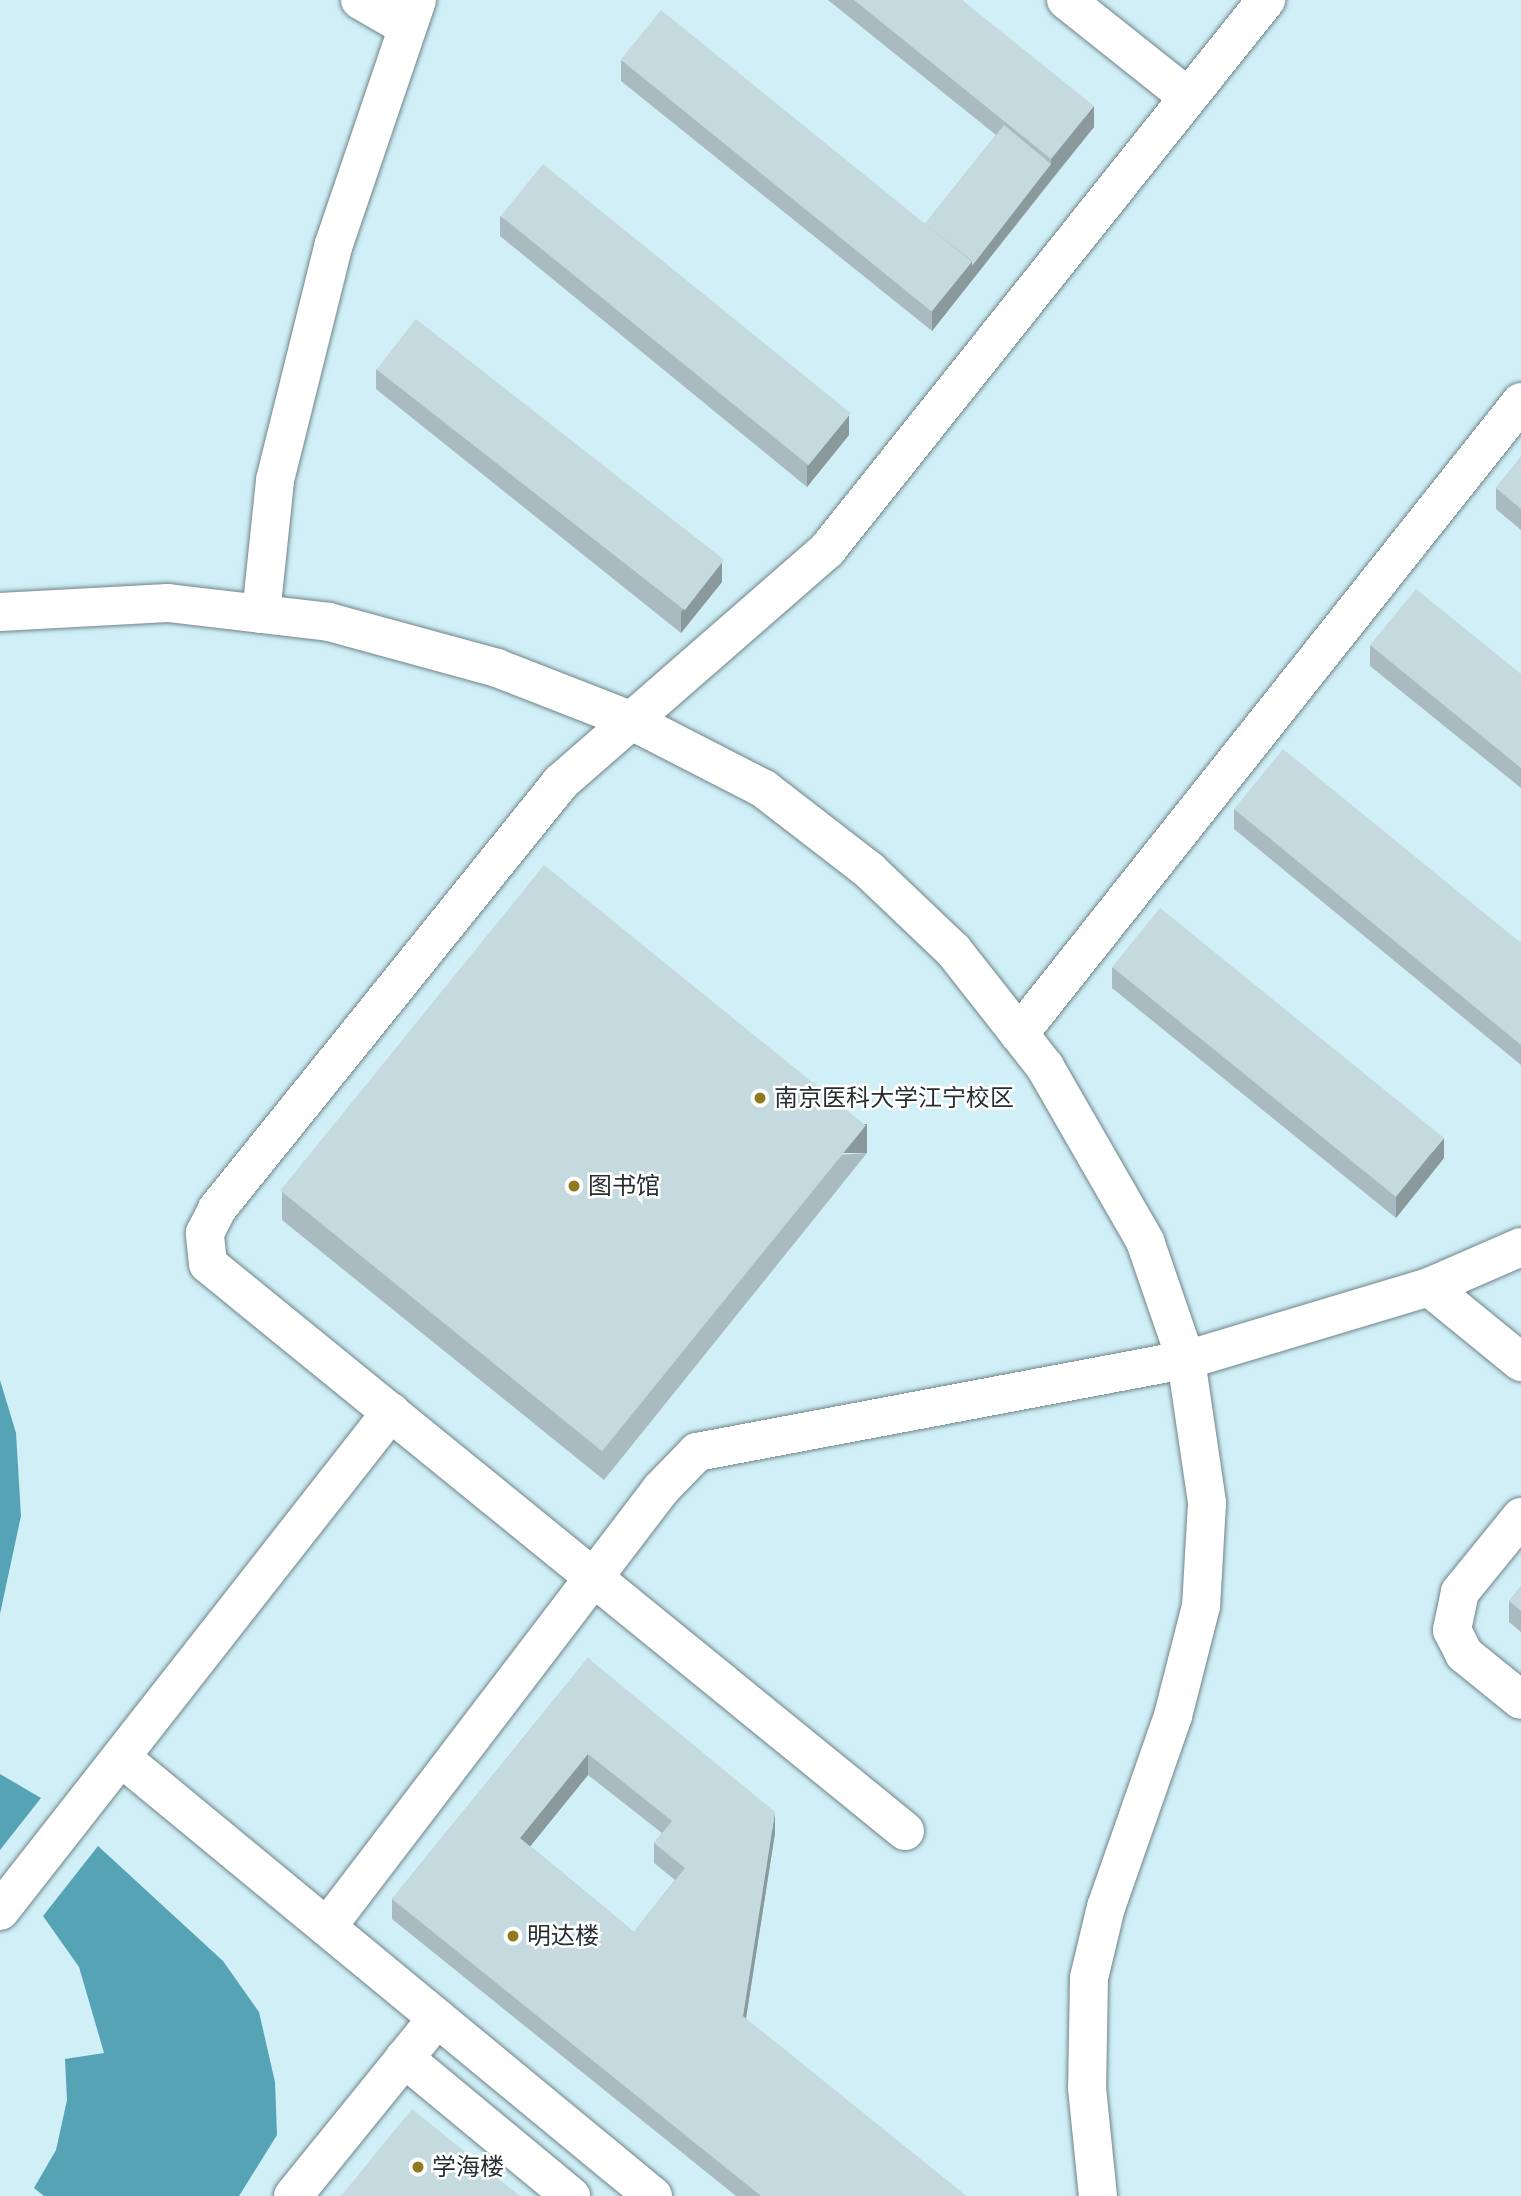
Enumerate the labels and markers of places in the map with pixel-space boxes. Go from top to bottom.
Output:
place label: 南京医科大学江宁校区 [774,1084,1014,1112]
marker: 南京医科大学江宁校区 [752,1090,768,1106]
place label: 图书馆 [588,1172,660,1200]
marker: 图书馆 [566,1178,582,1194]
place label: 明达楼 [527,1922,599,1950]
marker: 明达楼 [505,1928,521,1944]
place label: 学海楼 [432,2153,504,2181]
marker: 学海楼 [410,2159,426,2175]

